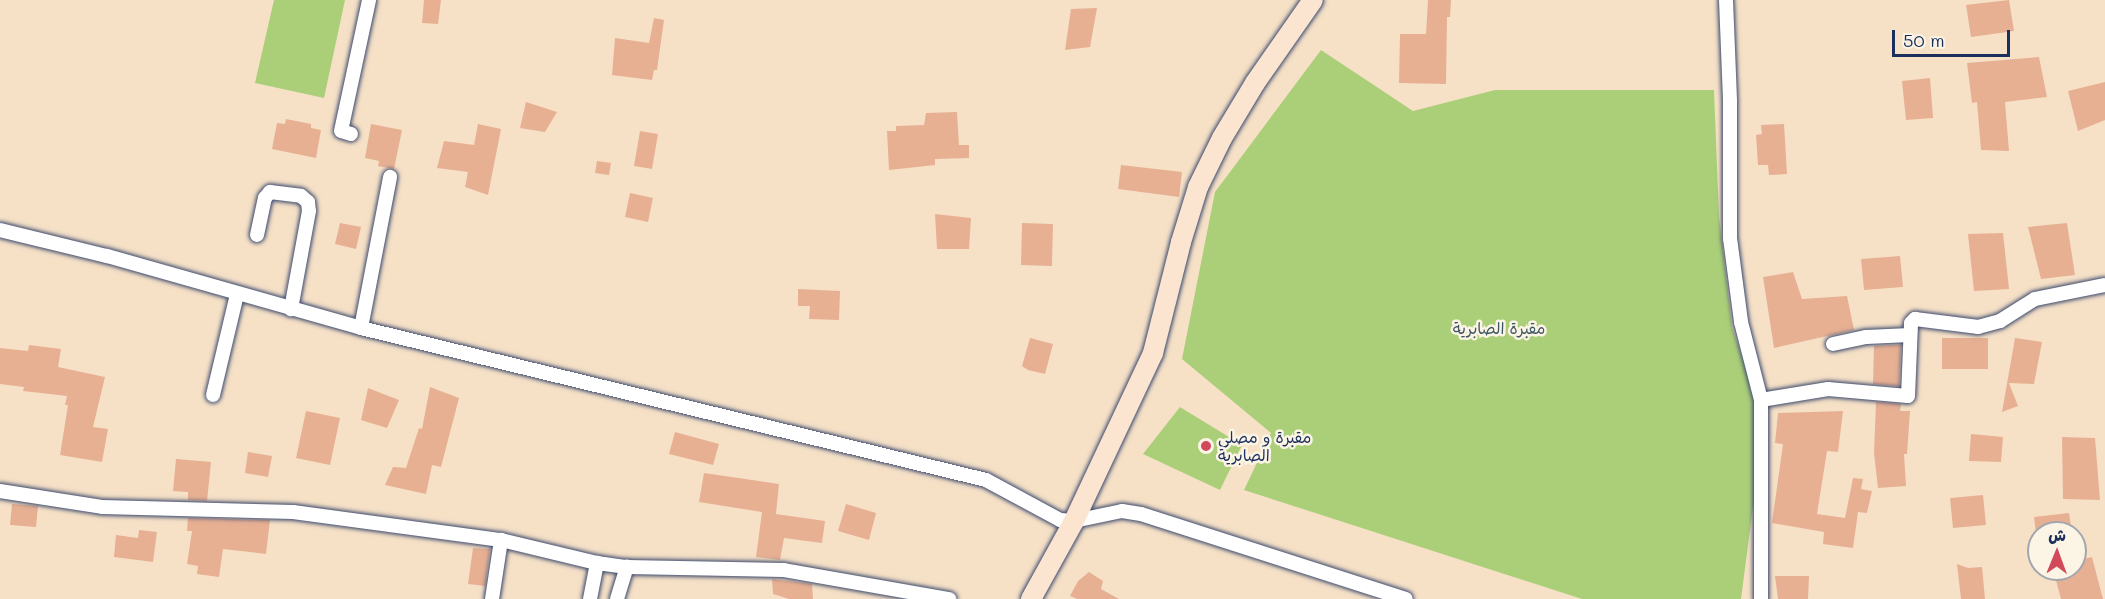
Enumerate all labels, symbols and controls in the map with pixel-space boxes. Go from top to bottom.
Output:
scale bar [1895,18,2014,56]
text: 50 m [1903,28,1945,52]
park label: مقبرة الصابرية [1453,318,1545,338]
place label: مقبرة و مصلى الصابرية [1218,427,1311,465]
marker: مقبرة و مصلى الصابرية [1199,439,1213,453]
north arrow [2027,521,2087,581]
text: ش [2048,524,2066,545]

